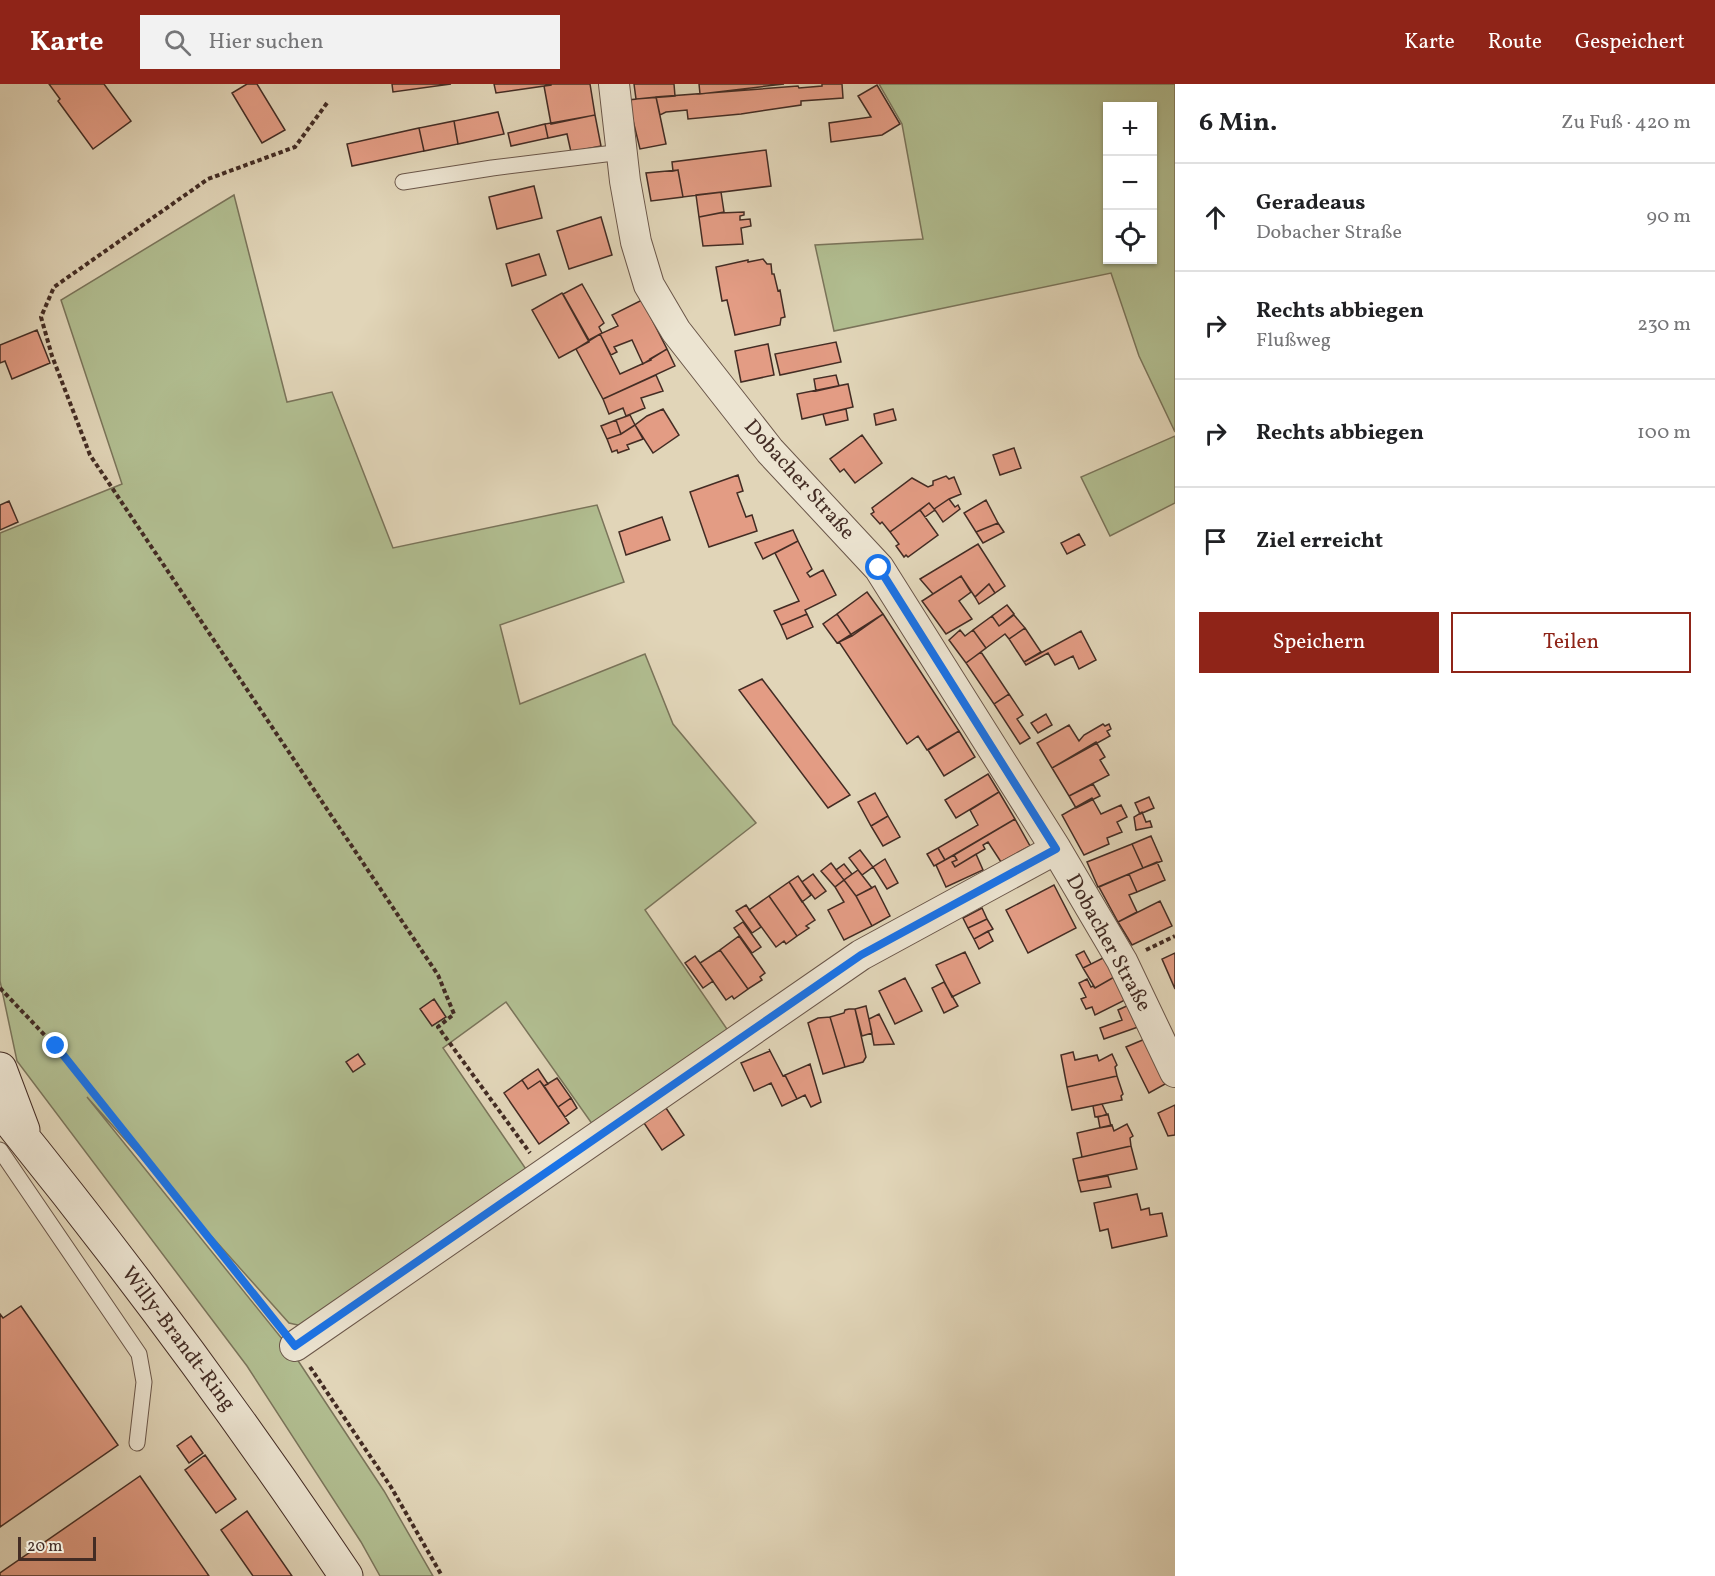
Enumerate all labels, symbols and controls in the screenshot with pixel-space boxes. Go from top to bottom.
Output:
search box [140,15,560,69]
text: Karte [30,23,104,62]
icon: search [161,26,194,59]
text: Hier suchen [209,27,324,58]
text: Karte [1404,28,1455,57]
text: Route [1488,28,1542,57]
text: Gespeichert [1575,28,1685,57]
map controls [1103,102,1157,264]
button: + [1103,102,1157,156]
text: 6 Min. [1199,105,1277,141]
text: Zu Fuß · 420 m [1561,109,1691,137]
button: − [1103,156,1157,210]
text: Geradeaus [1256,188,1366,219]
icon: ahead [1199,201,1232,234]
text: 90 m [1647,203,1691,231]
button: locate [1103,210,1157,264]
text: Dobacher Straße [1256,219,1402,247]
text: Rechts abbiegen [1256,296,1424,327]
icon: right [1199,309,1232,342]
text: 230 m [1637,311,1691,339]
text: Flußweg [1256,327,1331,355]
street label: Dobacher Straße [737,413,861,547]
icon: right [1199,417,1232,450]
text: Rechts abbiegen [1256,418,1424,449]
text: 100 m [1637,419,1691,447]
icon: arrive [1199,525,1232,558]
text: Ziel erreicht [1256,526,1383,557]
route start [865,554,891,580]
button: Speichern [1199,612,1439,673]
button: Teilen [1451,612,1691,673]
street label: Dobacher Straße [1058,869,1158,1017]
route end [42,1032,68,1058]
street label: Willy-Brandt-Ring [114,1261,242,1417]
scale bar [18,1534,96,1562]
text: 20 m [27,1536,62,1558]

